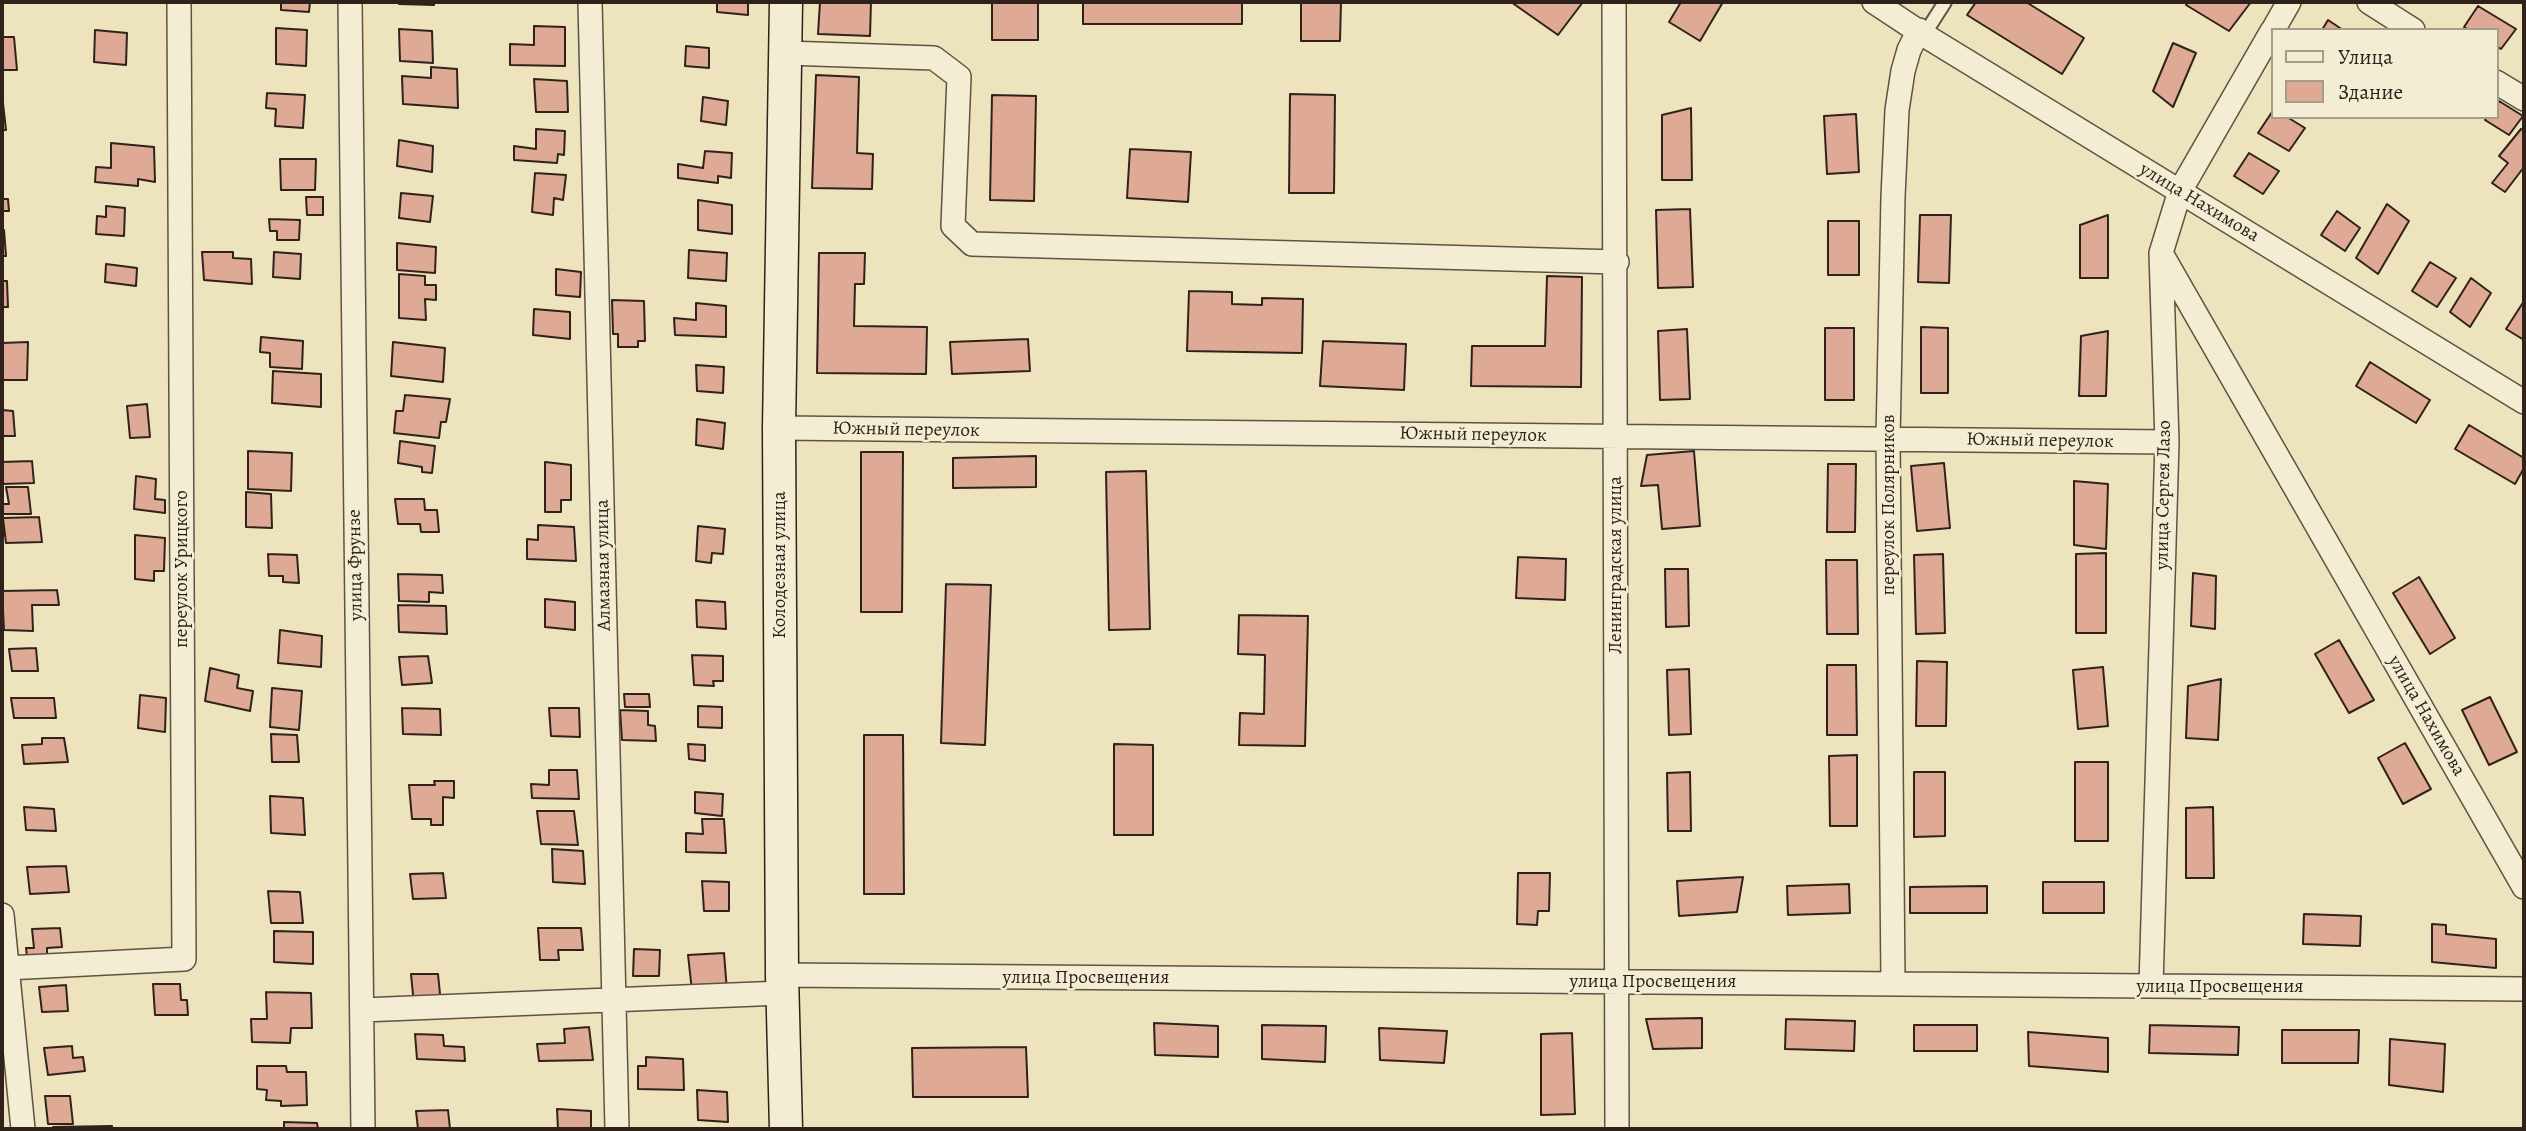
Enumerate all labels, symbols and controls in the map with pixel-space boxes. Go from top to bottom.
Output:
legend [2270,28,2498,119]
text: Улица [2338,43,2393,71]
text: Здание [2338,78,2403,106]
street label: улица Нахимова [2135,158,2263,248]
street label: переулок Полярников [1878,414,1900,596]
street label: Южный переулок [832,417,980,443]
street label: улица Сергея Лазо [2151,420,2177,570]
street label: Южный переулок [1399,422,1547,448]
street label: Южный переулок [1966,428,2114,454]
street label: Ленинградская улица [1605,476,1627,654]
street label: переулок Урицкого [171,490,193,648]
street label: Колодезная улица [769,491,791,639]
street label: Алмазная улица [591,499,617,631]
street label: улица Фрунзе [344,509,368,621]
street label: улица Нахимова [2382,652,2470,780]
street label: улица Просвещения [1003,967,1169,989]
street label: улица Просвещения [1570,971,1736,993]
street label: улица Просвещения [2137,976,2303,998]

